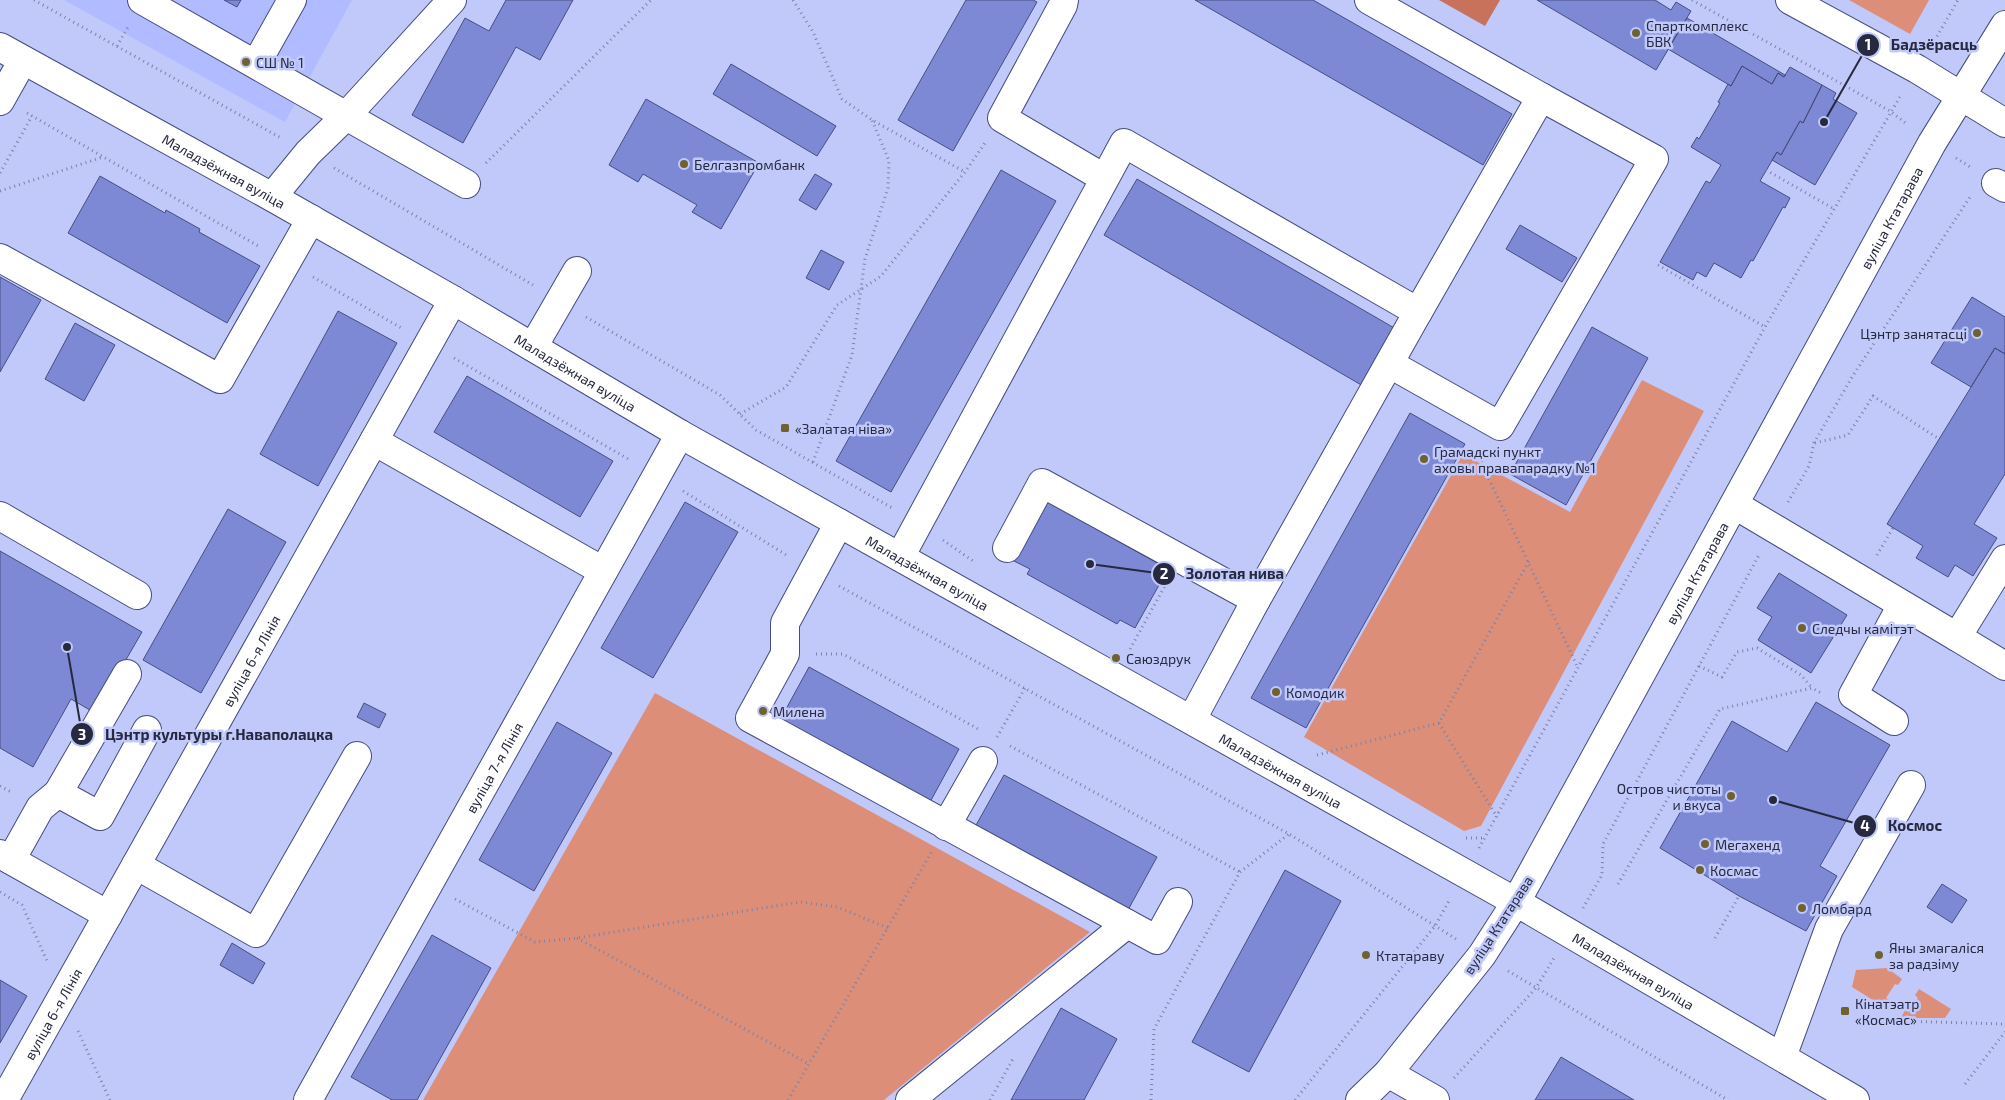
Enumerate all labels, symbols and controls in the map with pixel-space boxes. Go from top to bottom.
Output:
place label: Спарткомплекс БВК [1646,17,1749,50]
marker: Спарткомплекс БВК [1630,27,1642,39]
callout: Бадзёрасць [1856,30,1987,60]
text: 1 [1865,35,1871,53]
text: Бадзёрасць [1891,35,1977,53]
place label: СШ № 1 [256,54,304,71]
marker: СШ № 1 [240,56,252,68]
street label: Маладзёжная вуліца [160,130,289,212]
place label: Белгазпромбанк [694,156,806,173]
marker: Белгазпромбанк [678,158,690,170]
street label: вуліца Ктатарава [1856,164,1926,272]
place label: Цэнтр занятасці [1860,325,1967,342]
marker: Цэнтр занятасці [1971,327,1983,339]
street label: Маладзёжная вуліца [512,330,639,415]
place label: «Залатая ніва» [795,420,892,437]
marker: «Залатая ніва» [779,422,791,434]
place label: Грамадскі пункт аховы правапарадку №1 [1434,443,1596,476]
marker: Грамадскі пункт аховы правапарадку №1 [1418,453,1430,465]
street label: вуліца Ктатарава [1662,519,1731,627]
street label: Маладзёжная вуліца [863,531,992,614]
callout: Золотая нива [1151,559,1295,589]
text: 2 [1160,564,1169,582]
text: Золотая нива [1186,564,1284,582]
street label: вуліца 6-я Лінія [218,612,283,709]
place label: Следчы камітэт [1812,620,1914,637]
marker: Следчы камітэт [1796,622,1808,634]
place label: Саюздрук [1126,650,1191,667]
marker: Саюздрук [1110,652,1122,664]
place label: Комодик [1286,684,1345,701]
marker: Комодик [1270,686,1282,698]
place label: Милена [773,703,825,720]
marker: Милена [757,705,769,717]
callout: Цэнтр культуры г.Наваполацка [70,719,343,749]
street label: вуліца 7-я Лінія [462,719,526,816]
text: 3 [78,725,86,743]
text: Цэнтр культуры г.Наваполацка [105,725,333,743]
street label: Маладзёжная вуліца [1216,729,1345,811]
place label: Остров чистоты и вкуса [1617,780,1721,813]
marker: Остров чистоты и вкуса [1725,790,1737,802]
callout: Космос [1852,811,1952,841]
text: 4 [1860,816,1870,834]
text: Космос [1888,816,1942,834]
place label: Мегахенд [1715,836,1780,853]
marker: Мегахенд [1699,838,1711,850]
place label: Космас [1710,862,1758,879]
marker: Космас [1694,864,1706,876]
street label: вуліца Ктатарава [1460,873,1536,977]
place label: Ломбард [1812,900,1872,917]
marker: Ломбард [1796,902,1808,914]
street label: Маладзёжная вуліца [1570,929,1698,1013]
place label: Яны змагаліся за радзіму [1889,939,1984,972]
place label: Ктатараву [1376,947,1445,964]
marker: Ктатараву [1360,949,1372,961]
marker: Яны змагаліся за радзіму [1873,949,1885,961]
street label: вуліца 6-я Лінія [20,965,85,1062]
place label: Кінатэатр «Космас» [1855,995,1919,1028]
marker: Кінатэатр «Космас» [1839,1005,1851,1017]

